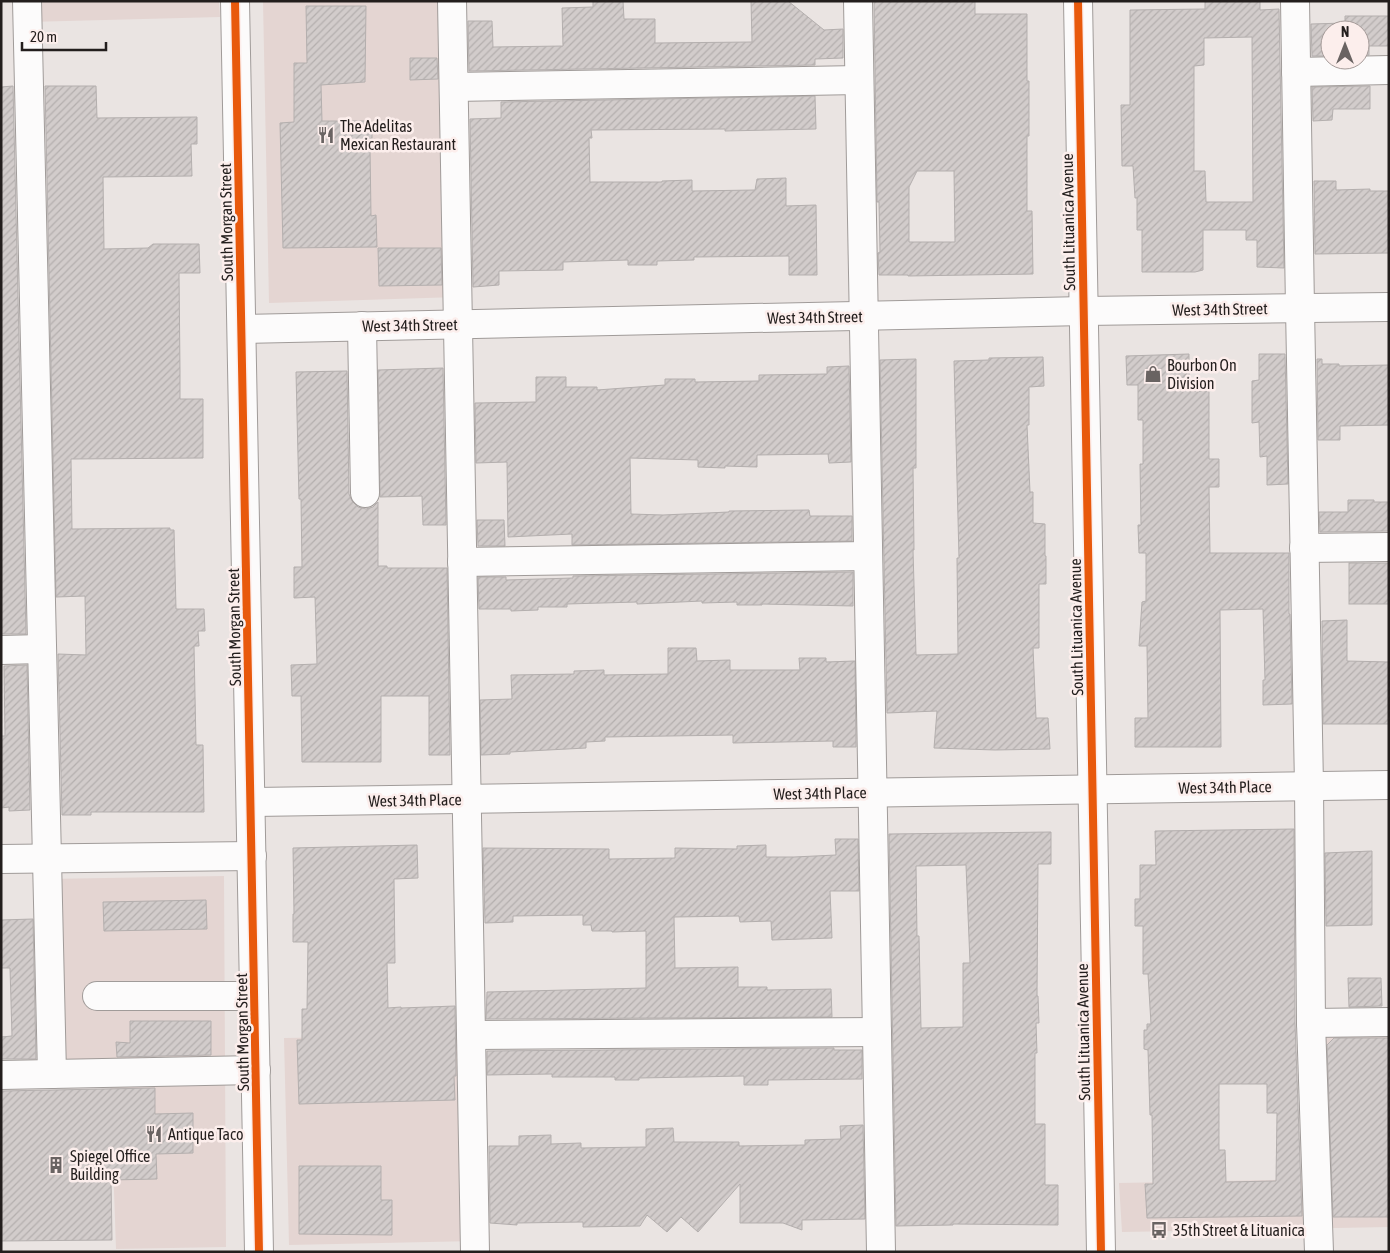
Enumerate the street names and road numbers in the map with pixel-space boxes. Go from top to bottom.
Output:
street label: South Lituanica Avenue [1058,153,1078,291]
street label: South Morgan Street [216,162,237,281]
street label: West 34th Street [1172,299,1268,319]
street label: West 34th Street [767,307,863,327]
street label: West 34th Street [362,315,458,335]
street label: South Lituanica Avenue [1066,558,1086,696]
street label: South Morgan Street [224,567,245,686]
street label: West 34th Place [1178,777,1272,797]
street label: West 34th Place [773,783,867,803]
street label: West 34th Place [368,790,462,810]
street label: South Lituanica Avenue [1073,963,1093,1101]
street label: South Morgan Street [232,972,253,1091]

